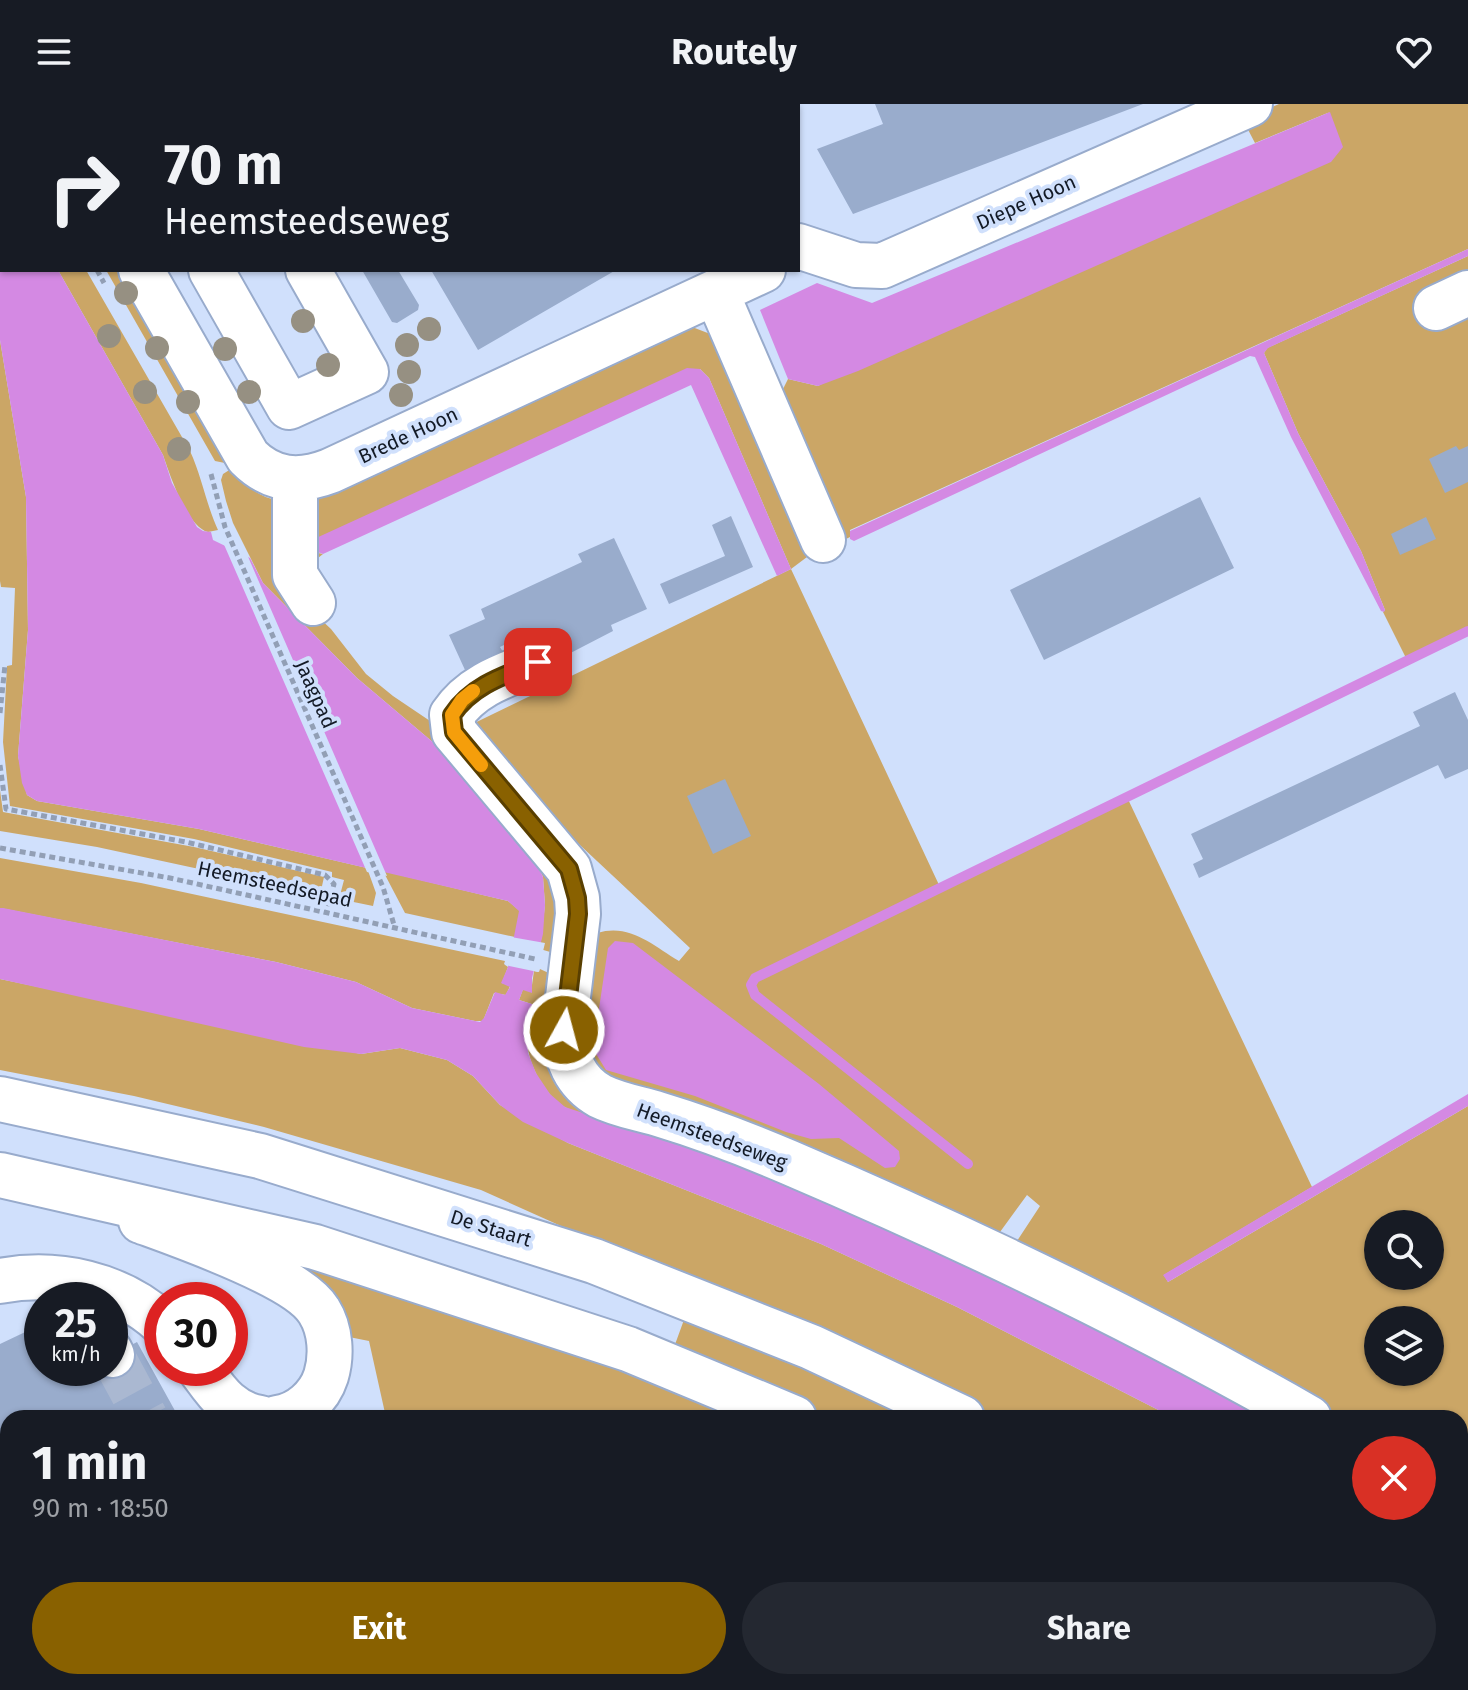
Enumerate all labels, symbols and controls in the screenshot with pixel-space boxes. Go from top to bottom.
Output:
icon: menu [32,30,76,74]
text: Routely [671,30,797,74]
icon: heart [1392,30,1436,74]
text: 70 m [164,132,283,199]
icon: right [32,136,136,240]
street label: Diepe Hoon [973,169,1079,235]
text: Heemsteedseweg [164,200,449,244]
street label: Brede Hoon [354,402,462,468]
pin [504,628,572,696]
icon: arrive [516,640,560,684]
street label: Jaagpad [290,656,342,732]
street label: Heemsteedsepad [196,856,354,912]
position arrow [522,988,606,1072]
street label: Heemsteedseweg [633,1098,791,1175]
street label: De Staart [447,1204,535,1252]
map controls [1364,1210,1444,1386]
button: search [1364,1210,1444,1290]
speed limit sign: 30 [144,1282,248,1386]
text: 25 [55,1300,97,1348]
button: layers [1364,1306,1444,1386]
text: km/h [51,1342,101,1366]
text: 1 min [32,1434,147,1492]
button: close [1352,1436,1436,1520]
text: 90 m · 18:50 [32,1493,169,1524]
button: Exit [32,1582,726,1674]
button: Share [742,1582,1436,1674]

